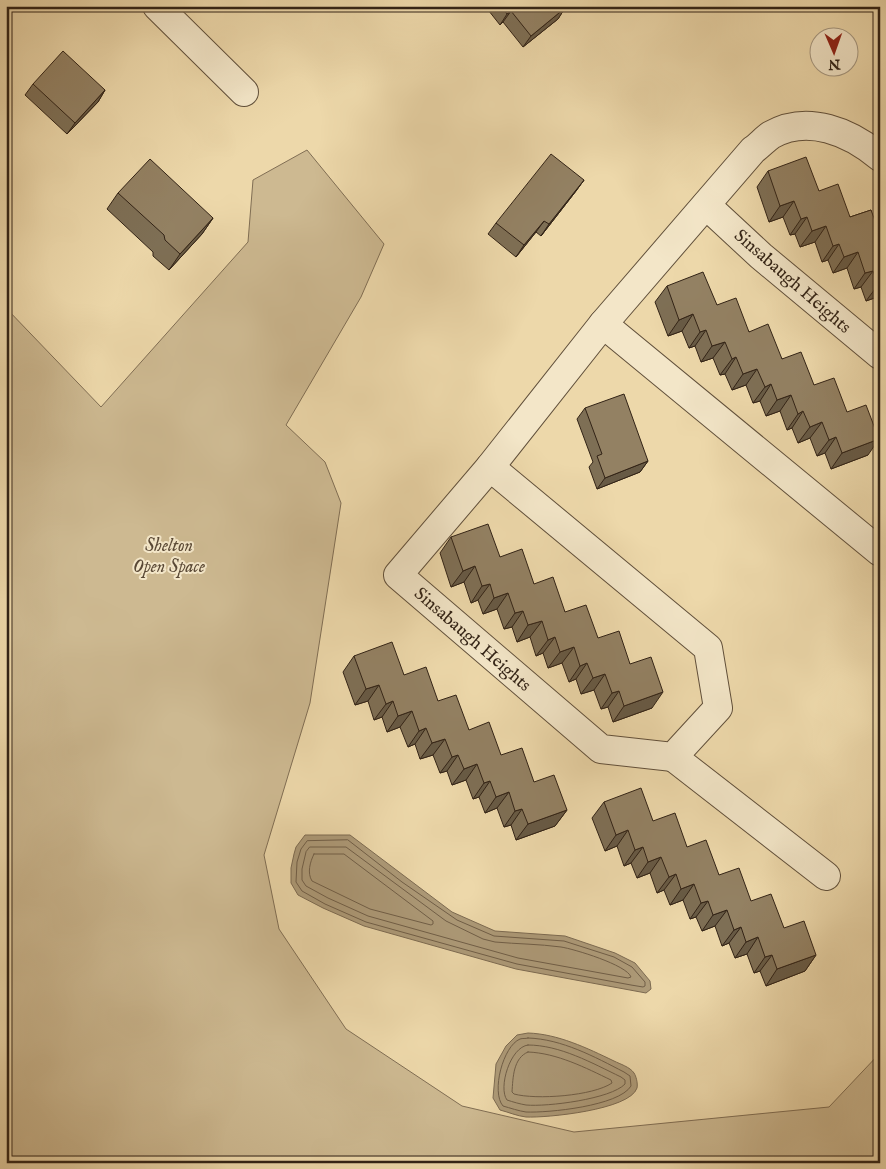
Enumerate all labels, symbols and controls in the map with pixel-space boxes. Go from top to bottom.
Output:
north arrow [808,28,858,78]
text: N [828,55,842,73]
street label: Sinsabaugh Heights [729,225,855,339]
park label: Shelton Open Space [133,535,205,579]
street label: Sinsabaugh Heights [409,583,535,697]

